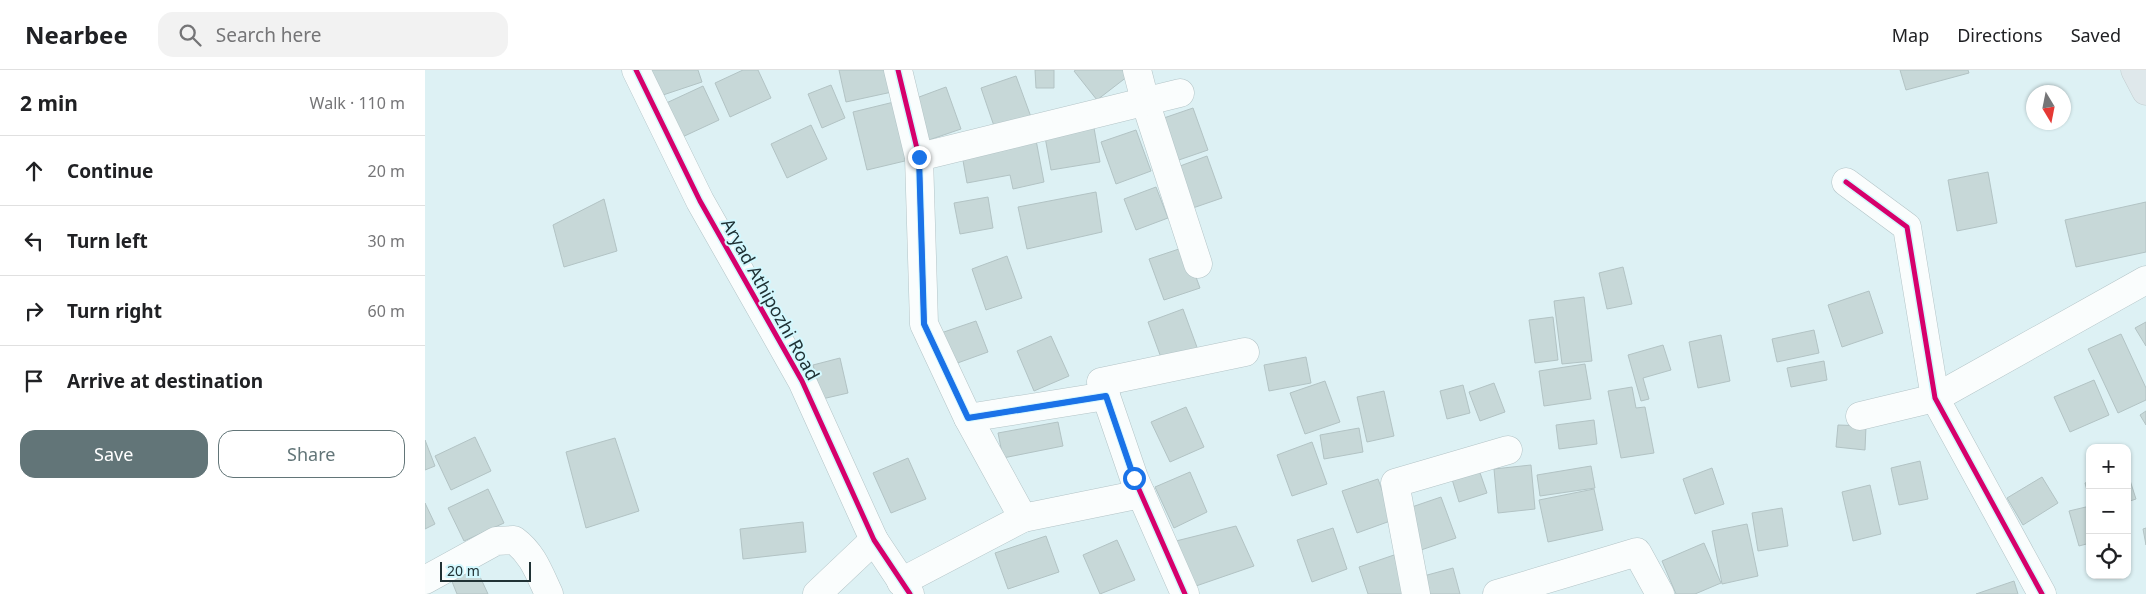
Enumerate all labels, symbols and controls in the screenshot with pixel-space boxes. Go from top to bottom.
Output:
search box [158,12,508,57]
text: Nearbee [25,18,128,51]
icon: search [176,21,204,49]
text: Search here [216,22,322,48]
text: Map [1892,23,1929,47]
text: Directions [1957,23,2043,47]
text: Saved [2071,23,2121,47]
north arrow [2026,85,2071,130]
text: 2 min [20,89,78,117]
text: Walk · 110 m [310,92,405,114]
route end [908,146,931,169]
icon: ahead [20,157,48,185]
text: Continue [67,158,153,184]
text: 20 m [368,160,405,182]
street label: Aryad Athipozhi Road [716,214,826,384]
icon: left [20,227,48,255]
text: Turn left [67,228,148,254]
text: 30 m [368,230,405,252]
icon: right [20,297,48,325]
text: Turn right [67,298,162,324]
text: 60 m [368,300,405,322]
icon: arrive [20,367,48,395]
text: Arrive at destination [67,368,263,394]
button: Save [20,430,208,478]
button: Share [218,430,405,478]
map controls [2086,444,2131,579]
button: + [2086,444,2131,489]
route start [1123,467,1146,490]
button: − [2086,489,2131,534]
button: locate [2086,534,2131,579]
scale bar [440,559,531,582]
text: 20 m [447,561,480,580]

